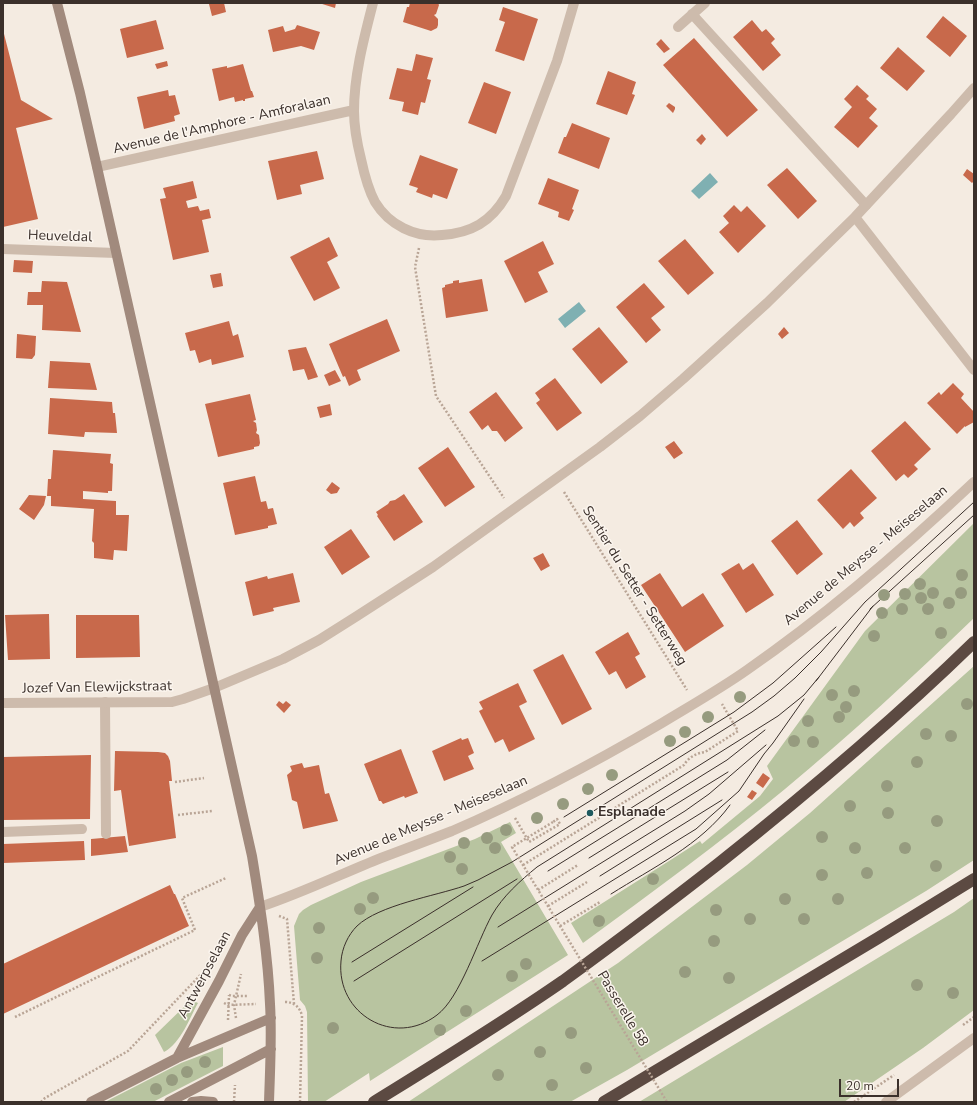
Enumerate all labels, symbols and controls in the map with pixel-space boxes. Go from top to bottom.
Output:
street label: Avenue de l'Amphore - Amforalaan [112,92,332,158]
street label: Heuveldal [28,227,92,247]
street label: Avenue de Meysse - Meiseselaan [781,482,951,630]
street label: Sentier du Setter - Setterweg [578,503,690,669]
street label: Jozef Van Elewijckstraat [22,678,172,698]
street label: Avenue de Meysse - Meiseselaan [332,772,530,870]
place label: Esplanade [598,805,665,821]
marker: Esplanade [585,808,595,818]
street label: Antwerpselaan [175,928,235,1022]
street label: Passerelle 58 [593,968,651,1050]
scale bar [841,1071,901,1097]
text: 20 m [846,1078,874,1094]

